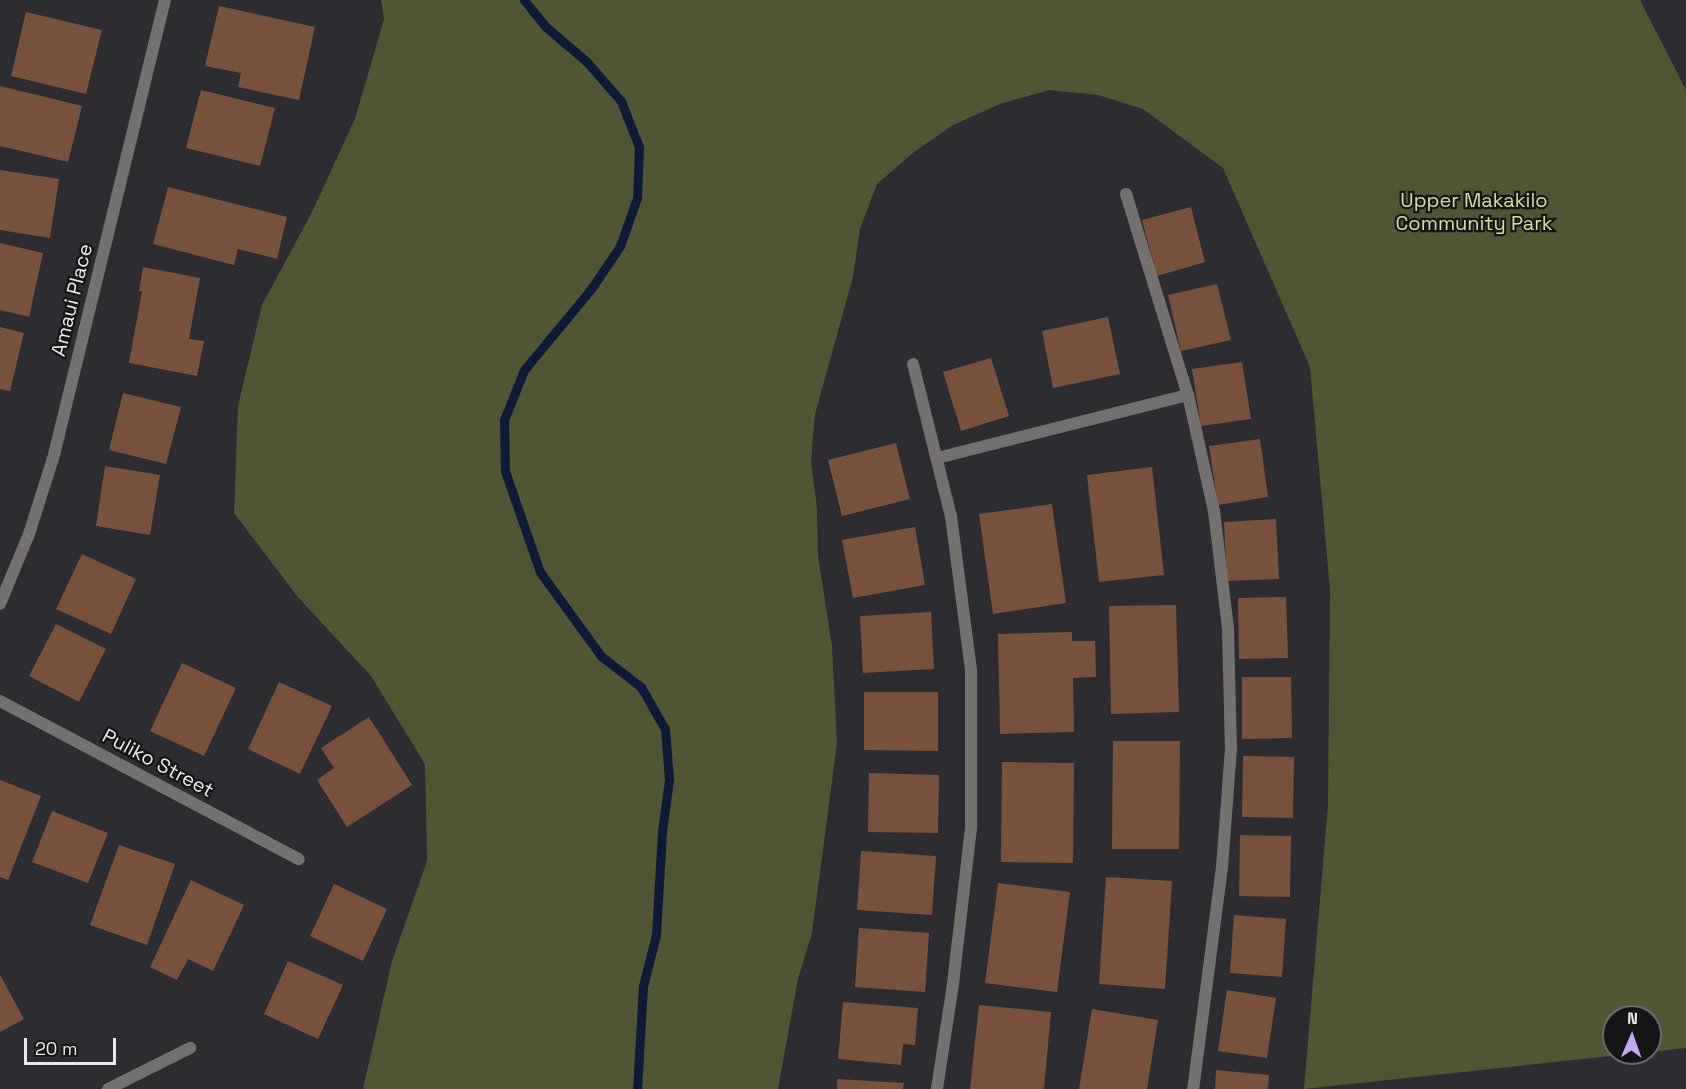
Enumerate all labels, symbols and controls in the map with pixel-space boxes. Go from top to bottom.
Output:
park label: Upper Makakilo Community Park [1395,189,1553,236]
street label: Amaui Place [46,241,98,359]
street label: Puliko Street [98,724,218,802]
north arrow [1602,1005,1662,1065]
text: N [1627,1008,1638,1029]
scale bar [27,1026,118,1064]
text: 20 m [35,1037,78,1060]

